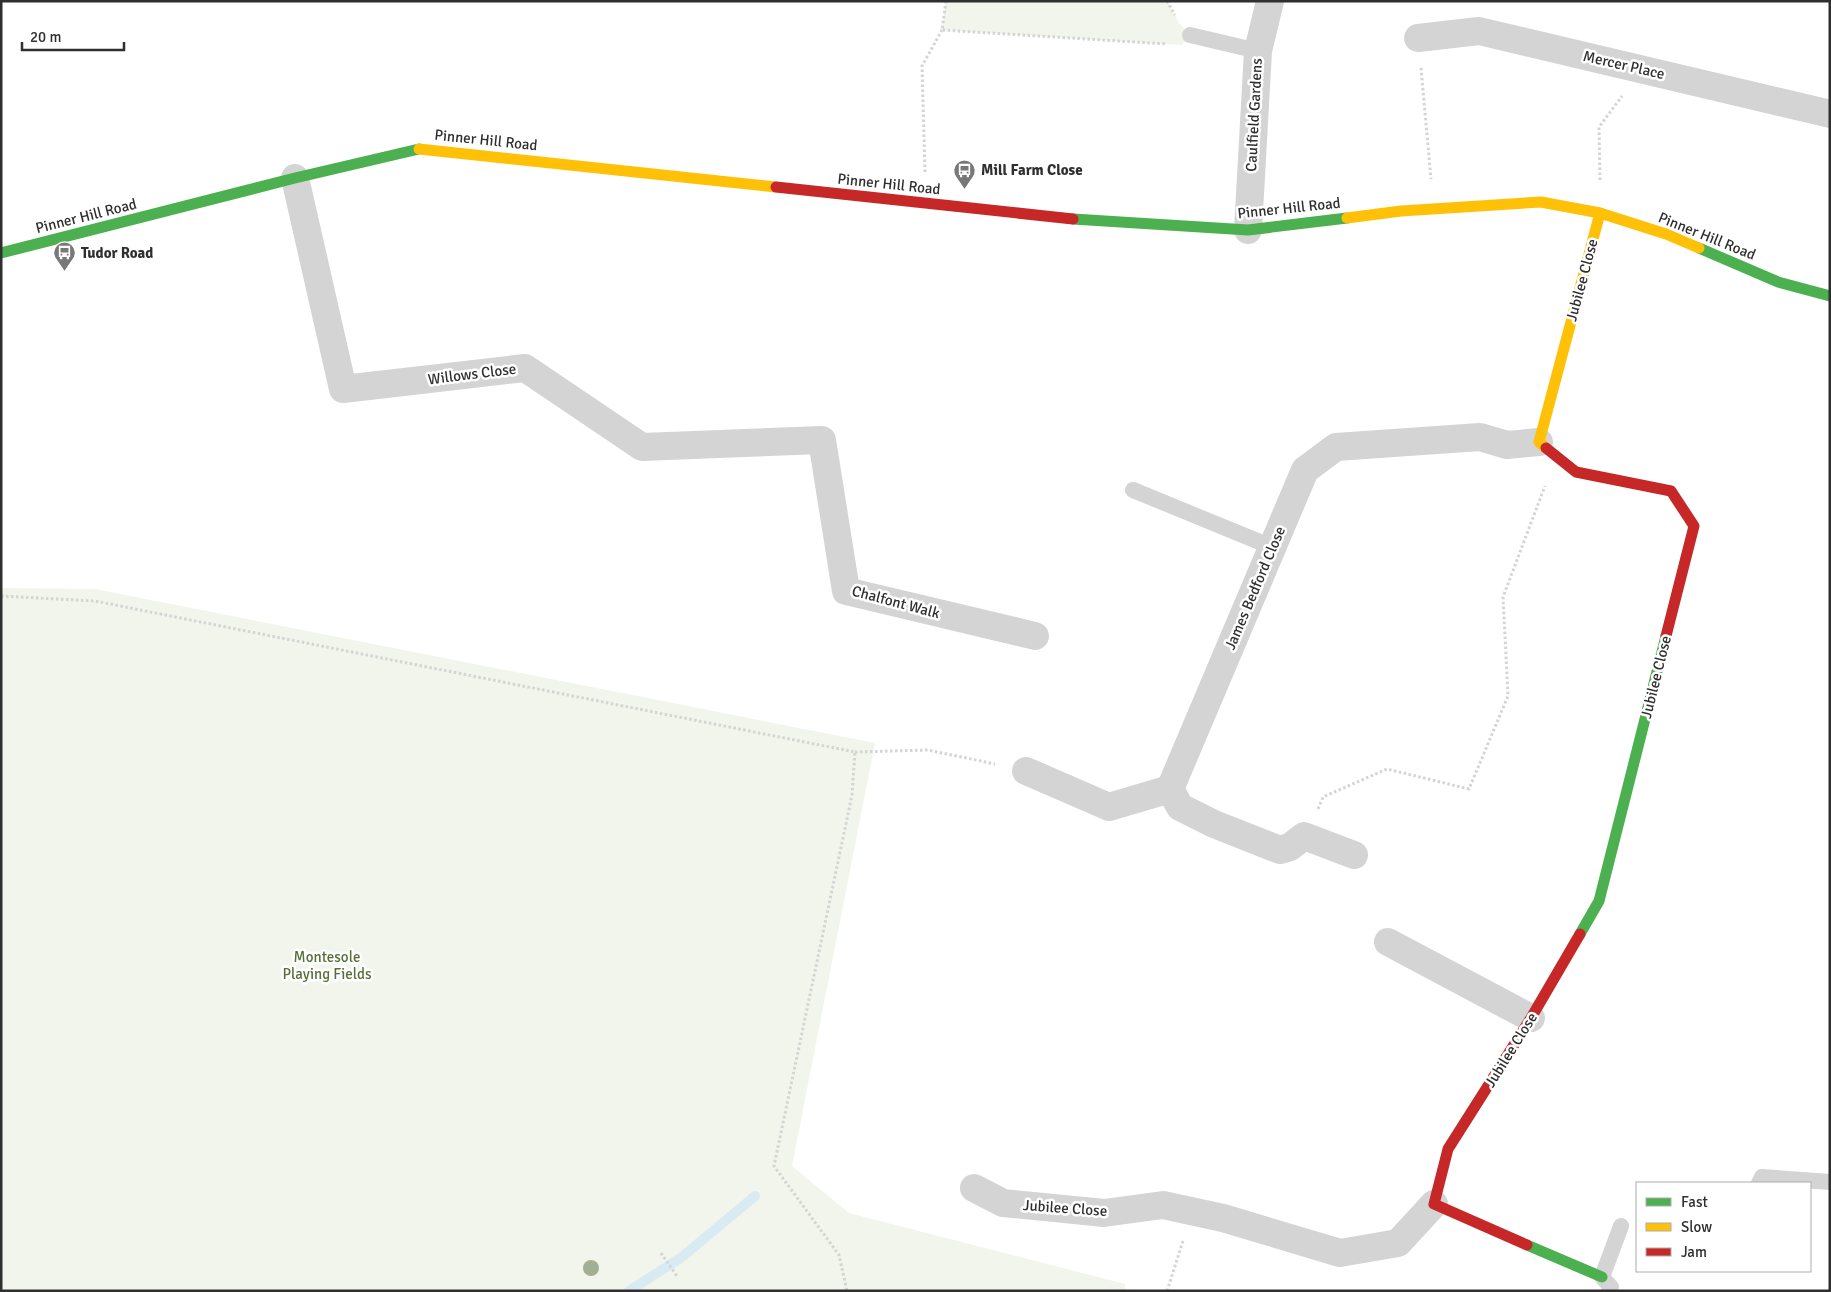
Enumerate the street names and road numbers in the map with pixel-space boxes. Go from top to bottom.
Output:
street label: Mercer Place [1581,47,1667,83]
street label: Caulfield Gardens [1242,57,1266,172]
street label: Pinner Hill Road [434,126,538,154]
street label: Pinner Hill Road [837,170,941,198]
street label: Pinner Hill Road [1237,194,1341,222]
street label: Pinner Hill Road [34,195,138,237]
street label: Pinner Hill Road [1656,208,1758,264]
street label: Jubilee Close [1562,237,1602,323]
street label: Willows Close [427,360,517,388]
street label: James Bedford Close [1221,524,1289,652]
street label: Chalfont Walk [850,582,942,622]
street label: Jubilee Close [1637,634,1675,720]
street label: Jubilee Close [1481,1009,1541,1091]
street label: Jubilee Close [1022,1196,1108,1220]

